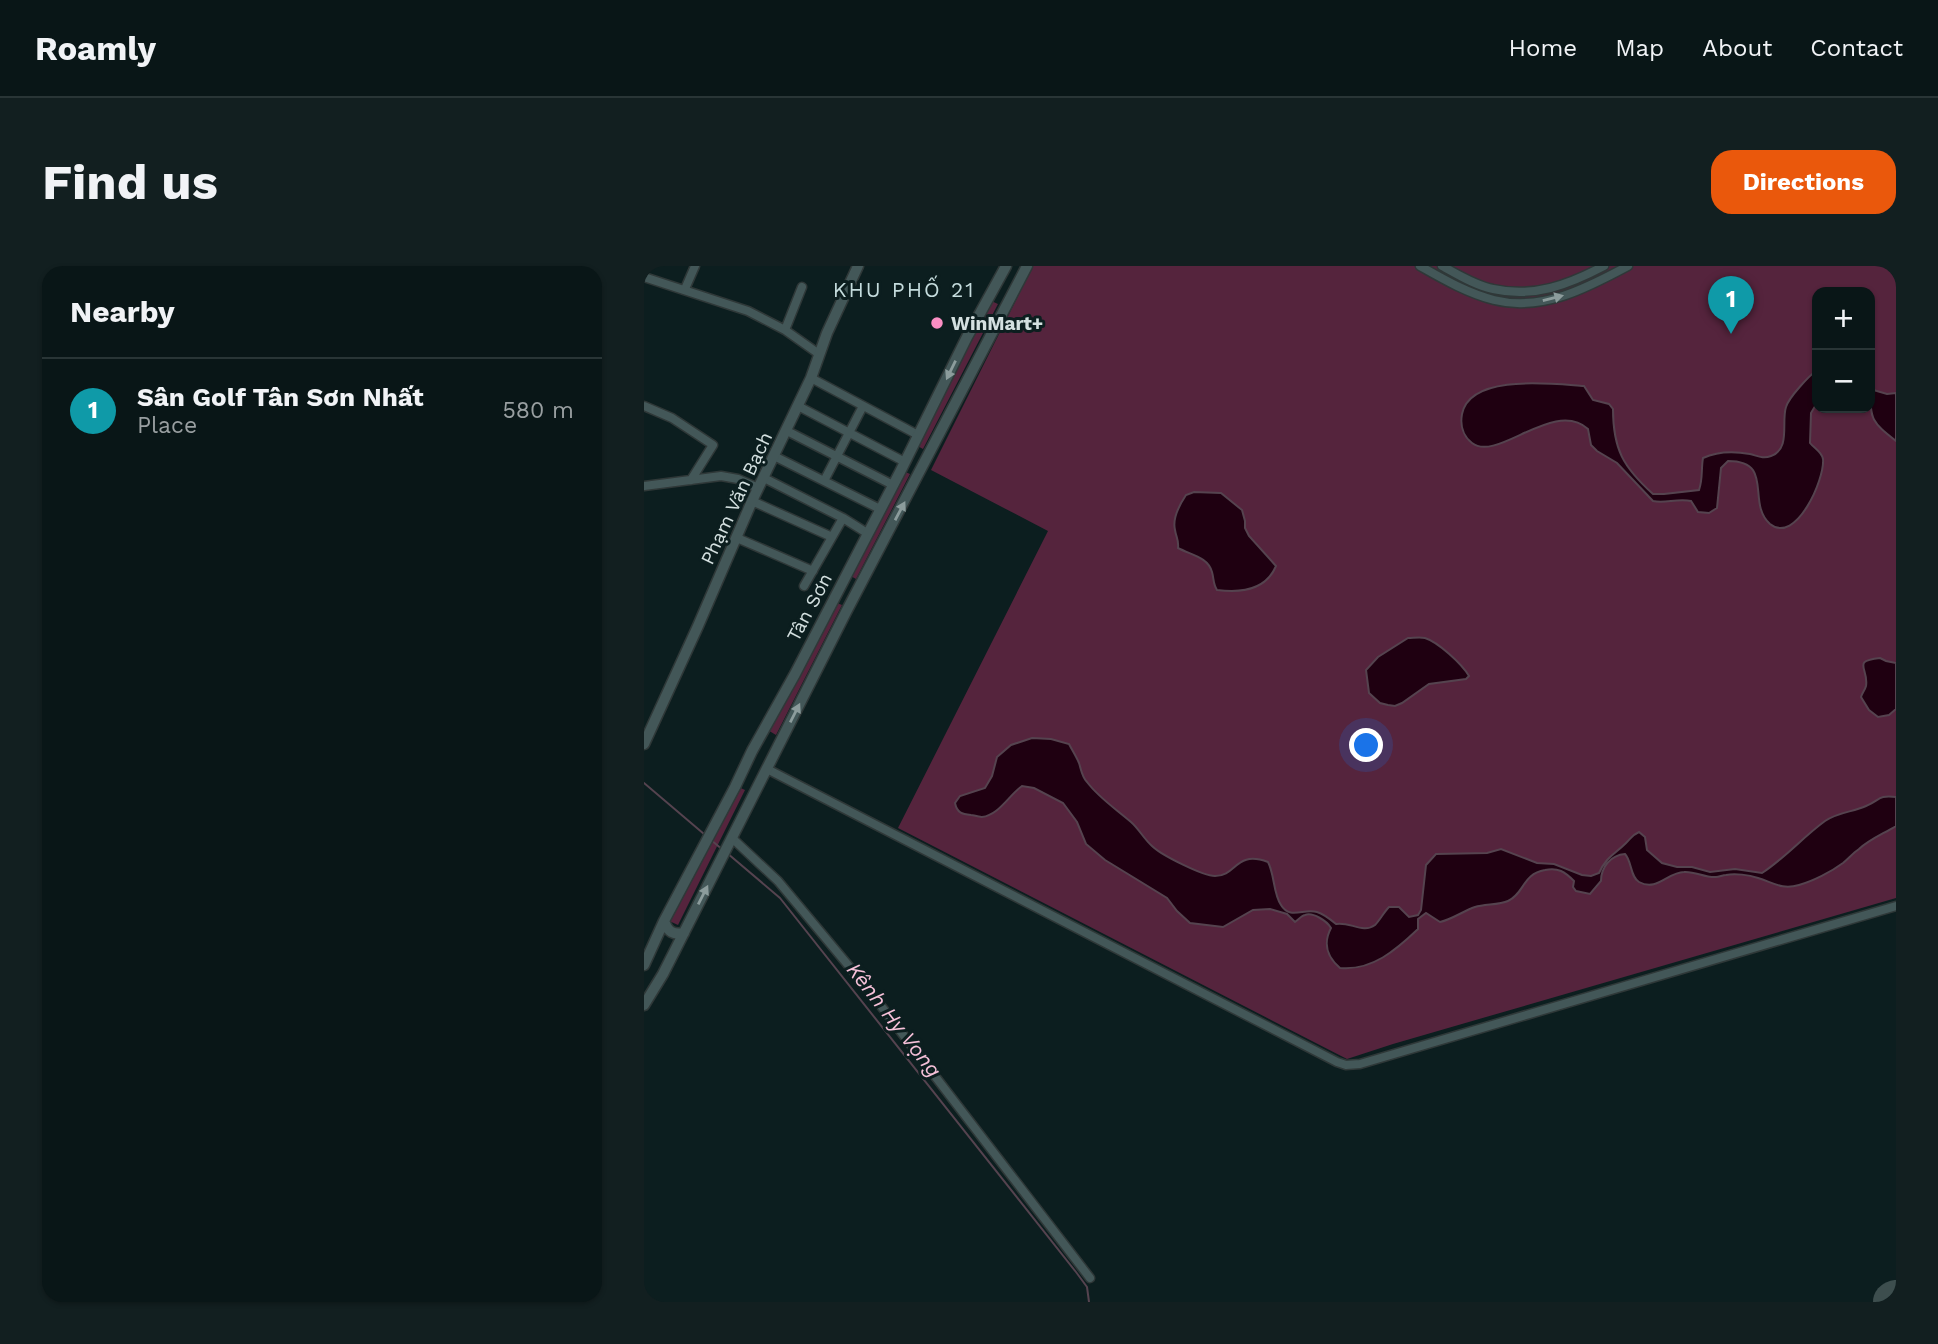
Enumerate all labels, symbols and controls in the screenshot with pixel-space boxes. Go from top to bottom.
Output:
text: Roamly [35,29,156,68]
text: Home [1509,34,1577,62]
text: Map [1615,34,1664,62]
text: About [1702,34,1772,62]
text: Contact [1810,34,1903,62]
button: Directions [1711,150,1896,214]
text: Find us [42,153,218,211]
district label: KHU PHỐ 21 [833,275,975,302]
pin: 1 [1708,276,1754,334]
map controls [1812,287,1875,413]
button: + [1812,287,1875,350]
one-way arrow [1542,293,1564,304]
text: Nearby [70,294,175,329]
place label: WinMart+ [951,312,1043,335]
marker: WinMart+ [929,315,945,331]
button: − [1812,350,1875,413]
one-way arrow [946,360,957,380]
text: Sân Golf Tân Sơn Nhất [137,382,424,412]
text: 1 [88,397,98,424]
text: 580 m [502,397,574,424]
text: Place [137,412,197,439]
street label: Phạm Văn Bạch [696,428,777,568]
one-way arrow [894,501,906,521]
street label: Tân Sơn [782,569,837,645]
one-way arrow [790,703,801,723]
your location [1349,728,1383,762]
one-way arrow [697,885,708,905]
water label: Kênh Hy Vọng [842,957,947,1082]

